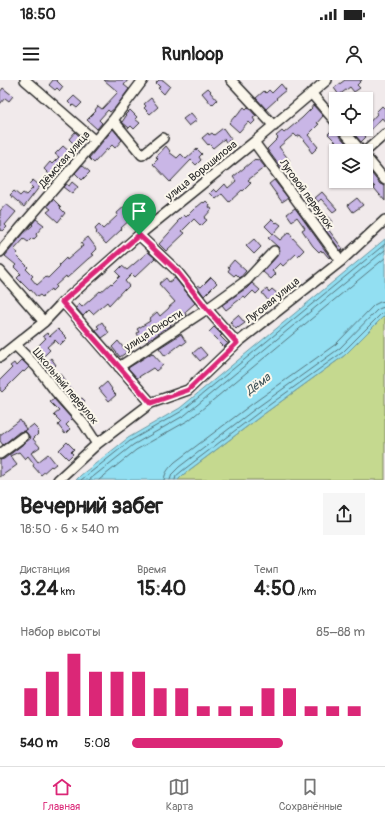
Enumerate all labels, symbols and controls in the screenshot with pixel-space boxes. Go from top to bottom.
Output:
text: 18:50 [20,5,56,24]
icon: menu [20,43,42,65]
text: Runloop [162,43,223,66]
icon: person [343,43,365,65]
map controls [329,92,373,188]
button: locate [329,92,373,136]
street label: Дёмская улица [35,128,93,191]
street label: улица Ворошилова [162,138,240,204]
button: layers [329,144,373,188]
street label: Луговой переулок [276,156,337,232]
pin [122,194,156,235]
icon: arrive [128,200,150,222]
street label: Луговая улица [242,274,302,327]
street label: улица Юности [121,307,185,355]
street label: Школьный переулок [30,346,101,427]
water label: Дёма [242,369,275,399]
text: Вечерний забег [20,492,163,520]
button: share [323,493,365,535]
text: 18:50 · 6 × 540 m [20,521,119,537]
text: Дистанция [20,563,70,576]
text: Время [137,563,166,576]
text: Темп [254,563,278,576]
text: 3.24 [20,576,58,601]
text: 15:40 [137,576,186,601]
text: 4:50 [254,576,295,601]
text: km [58,585,75,598]
text: /km [295,585,316,598]
text: Набор высоты [20,624,101,640]
text: 85–88 m [316,624,365,640]
text: 540 m [20,735,58,751]
text: 5:08 [84,735,110,751]
tab: Главная [43,776,80,813]
tab: Карта [166,776,193,813]
tab: Сохранённые [279,776,342,813]

